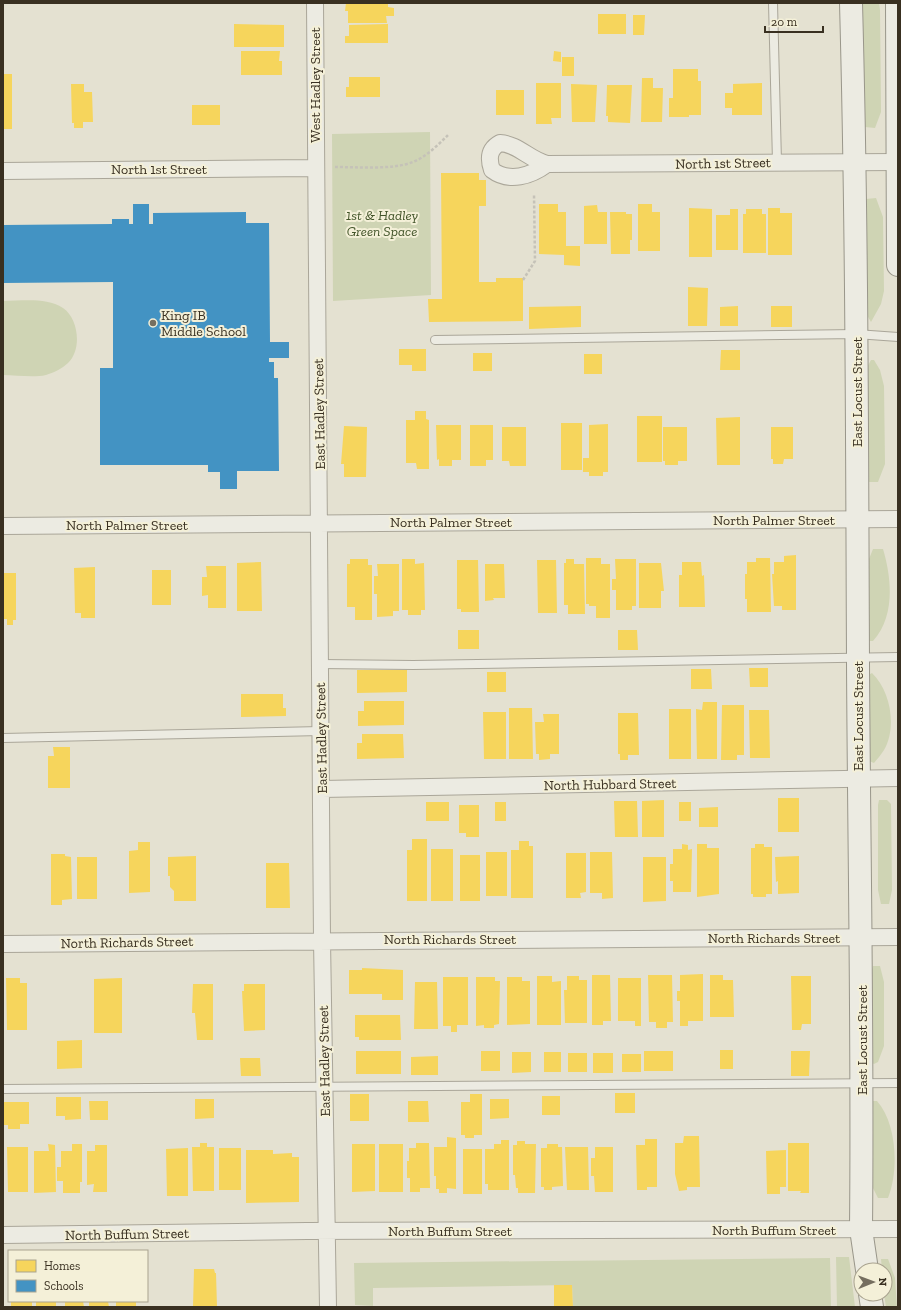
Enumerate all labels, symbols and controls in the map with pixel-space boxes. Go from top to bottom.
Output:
scale bar [765,8,823,34]
text: 20 m [771,15,798,29]
street label: West Hadley Street [307,27,324,143]
street label: North 1st Street [675,154,772,173]
street label: North 1st Street [111,161,208,178]
park label: 1st & Hadley Green Space [346,207,419,240]
place label: King IB Middle School [161,307,246,340]
marker: King IB Middle School [148,318,158,328]
street label: East Locust Street [849,336,866,447]
street label: East Hadley Street [310,357,329,470]
street label: North Palmer Street [713,512,836,529]
street label: North Palmer Street [390,514,513,531]
street label: North Palmer Street [66,517,189,534]
street label: East Locust Street [850,660,867,771]
street label: East Hadley Street [312,681,331,794]
street label: North Hubbard Street [544,775,677,794]
street label: North Richards Street [708,930,841,947]
street label: North Richards Street [384,931,517,948]
street label: North Richards Street [61,933,194,952]
street label: East Locust Street [854,984,871,1095]
street label: East Hadley Street [315,1004,334,1117]
street label: North Buffum Street [712,1222,837,1239]
street label: North Buffum Street [388,1223,513,1240]
street label: North Buffum Street [65,1225,190,1244]
legend [8,1250,148,1302]
text: Homes [44,1259,80,1273]
north arrow [853,1262,893,1302]
text: N [876,1278,889,1287]
text: Schools [44,1279,83,1293]

